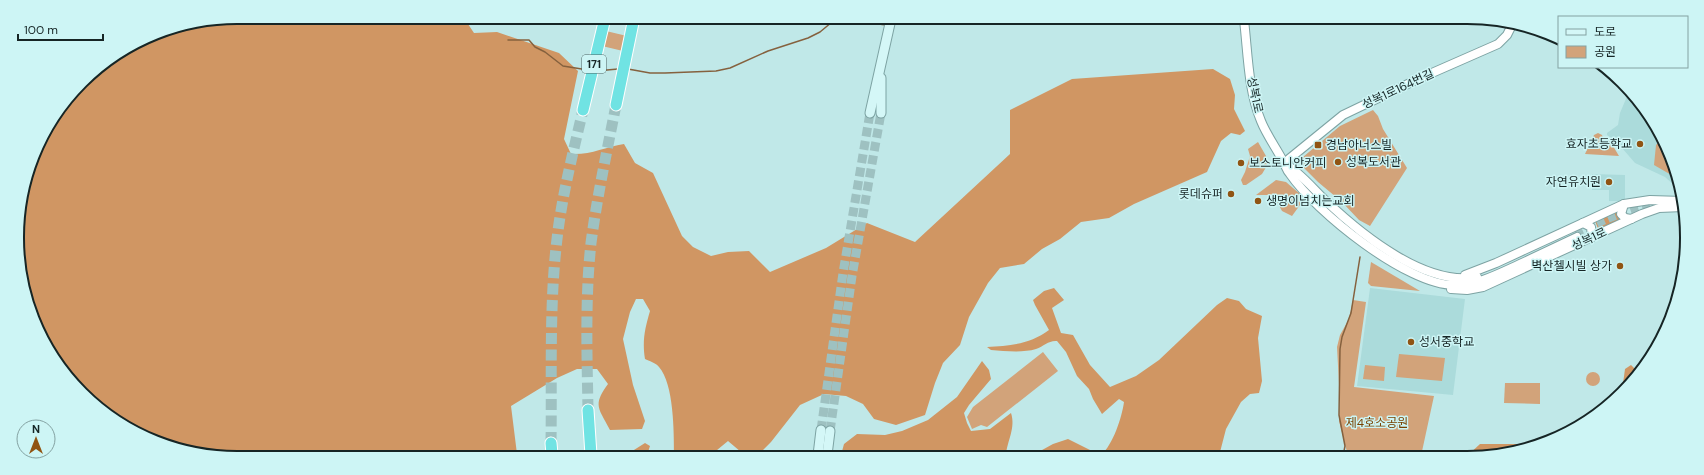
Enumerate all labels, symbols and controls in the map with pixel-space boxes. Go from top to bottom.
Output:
scale bar [18,16,103,42]
legend [1558,16,1688,68]
text: 100 m [24,22,58,38]
text: 도로 [1594,24,1616,40]
text: 공원 [1594,44,1616,60]
road number: 171 [582,55,606,73]
street label: 성복1로164번길 [1359,65,1437,113]
street label: 성복1로 [1243,75,1267,115]
place label: 효자초등학교 [1566,136,1632,152]
place label: 경남아너스빌 [1326,137,1392,153]
marker: 효자초등학교 [1635,139,1645,149]
marker: 경남아너스빌 [1313,140,1323,150]
place label: 성복도서관 [1346,154,1401,170]
place label: 보스토니안커피 [1249,155,1326,171]
marker: 성복도서관 [1333,157,1343,167]
marker: 보스토니안커피 [1236,158,1246,168]
place label: 자연유치원 [1546,174,1601,190]
marker: 자연유치원 [1604,177,1614,187]
place label: 롯데슈퍼 [1179,186,1223,202]
marker: 롯데슈퍼 [1226,189,1236,199]
place label: 생명이넘치는교회 [1266,193,1354,209]
marker: 생명이넘치는교회 [1253,196,1263,206]
street label: 성복1로 [1569,224,1609,254]
place label: 벽산첼시빌 상가 [1532,258,1612,274]
marker: 벽산첼시빌 상가 [1615,261,1625,271]
place label: 성서중학교 [1419,334,1474,350]
marker: 성서중학교 [1406,337,1416,347]
park label: 제4호소공원 [1346,415,1408,431]
north arrow [16,419,56,459]
text: N [32,422,40,436]

